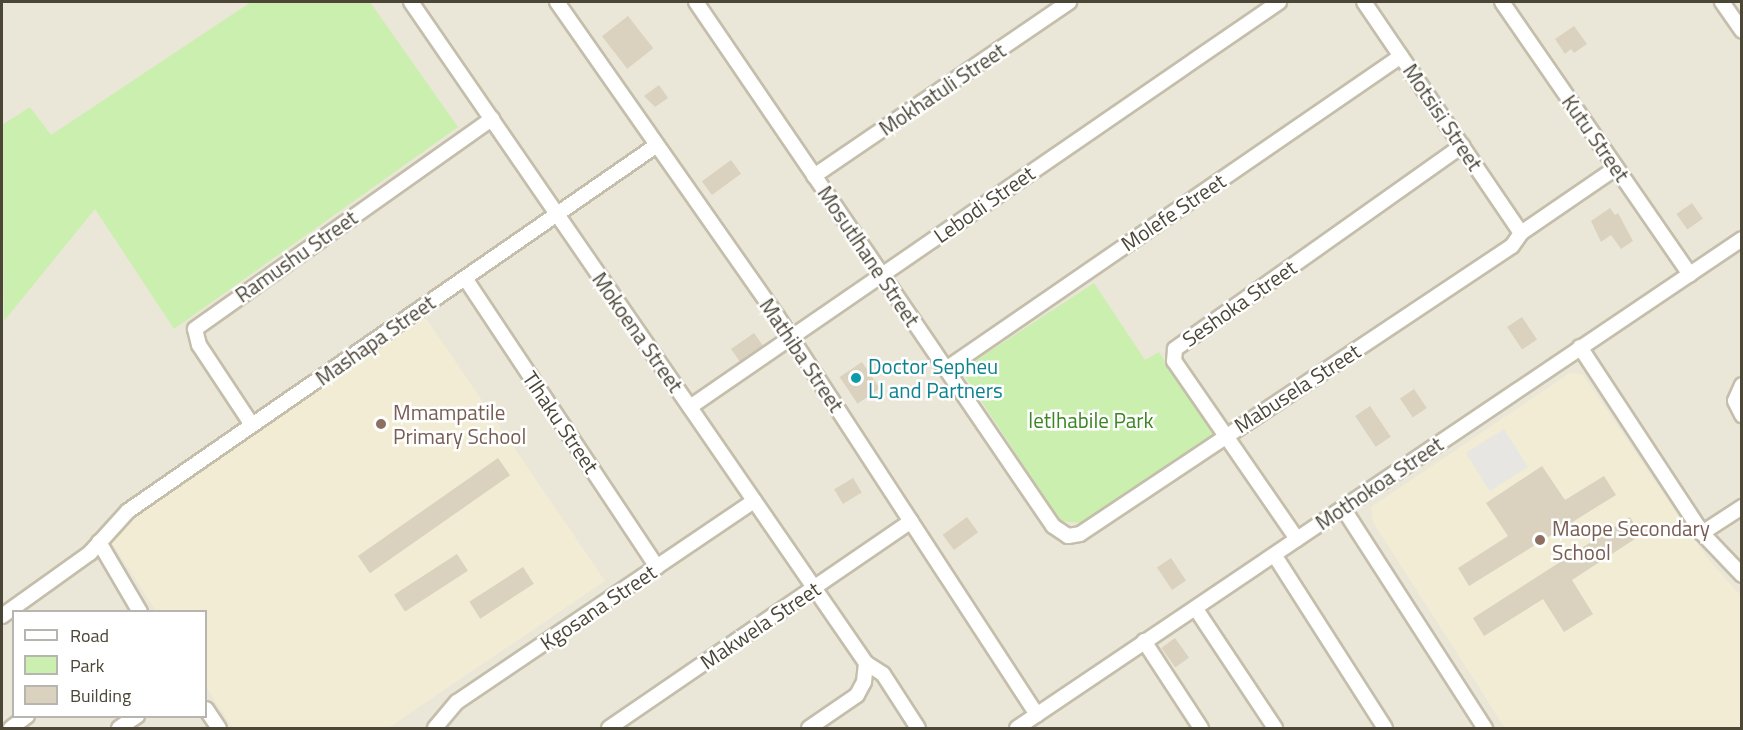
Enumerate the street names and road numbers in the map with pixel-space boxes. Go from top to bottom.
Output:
street label: Mokhatuli Street [874,37,1010,141]
street label: Motsisi Street [1398,59,1488,175]
street label: Kutu Street [1557,90,1635,186]
street label: Lebodi Street [929,160,1039,248]
street label: Molefe Street [1116,168,1230,256]
street label: Mosutlhane Street [813,181,925,331]
street label: Ramushu Street [230,205,362,307]
street label: Seshoka Street [1177,254,1301,352]
street label: Mokoena Street [587,267,689,397]
street label: Mashapa Street [310,290,440,390]
street label: Mathiba Street [755,293,849,417]
street label: Mabusela Street [1229,338,1365,438]
street label: Tlhaku Street [518,366,604,478]
street label: Mothokoa Street [1310,431,1448,535]
street label: Kgosana Street [535,559,661,655]
street label: Makwela Street [695,576,825,674]

